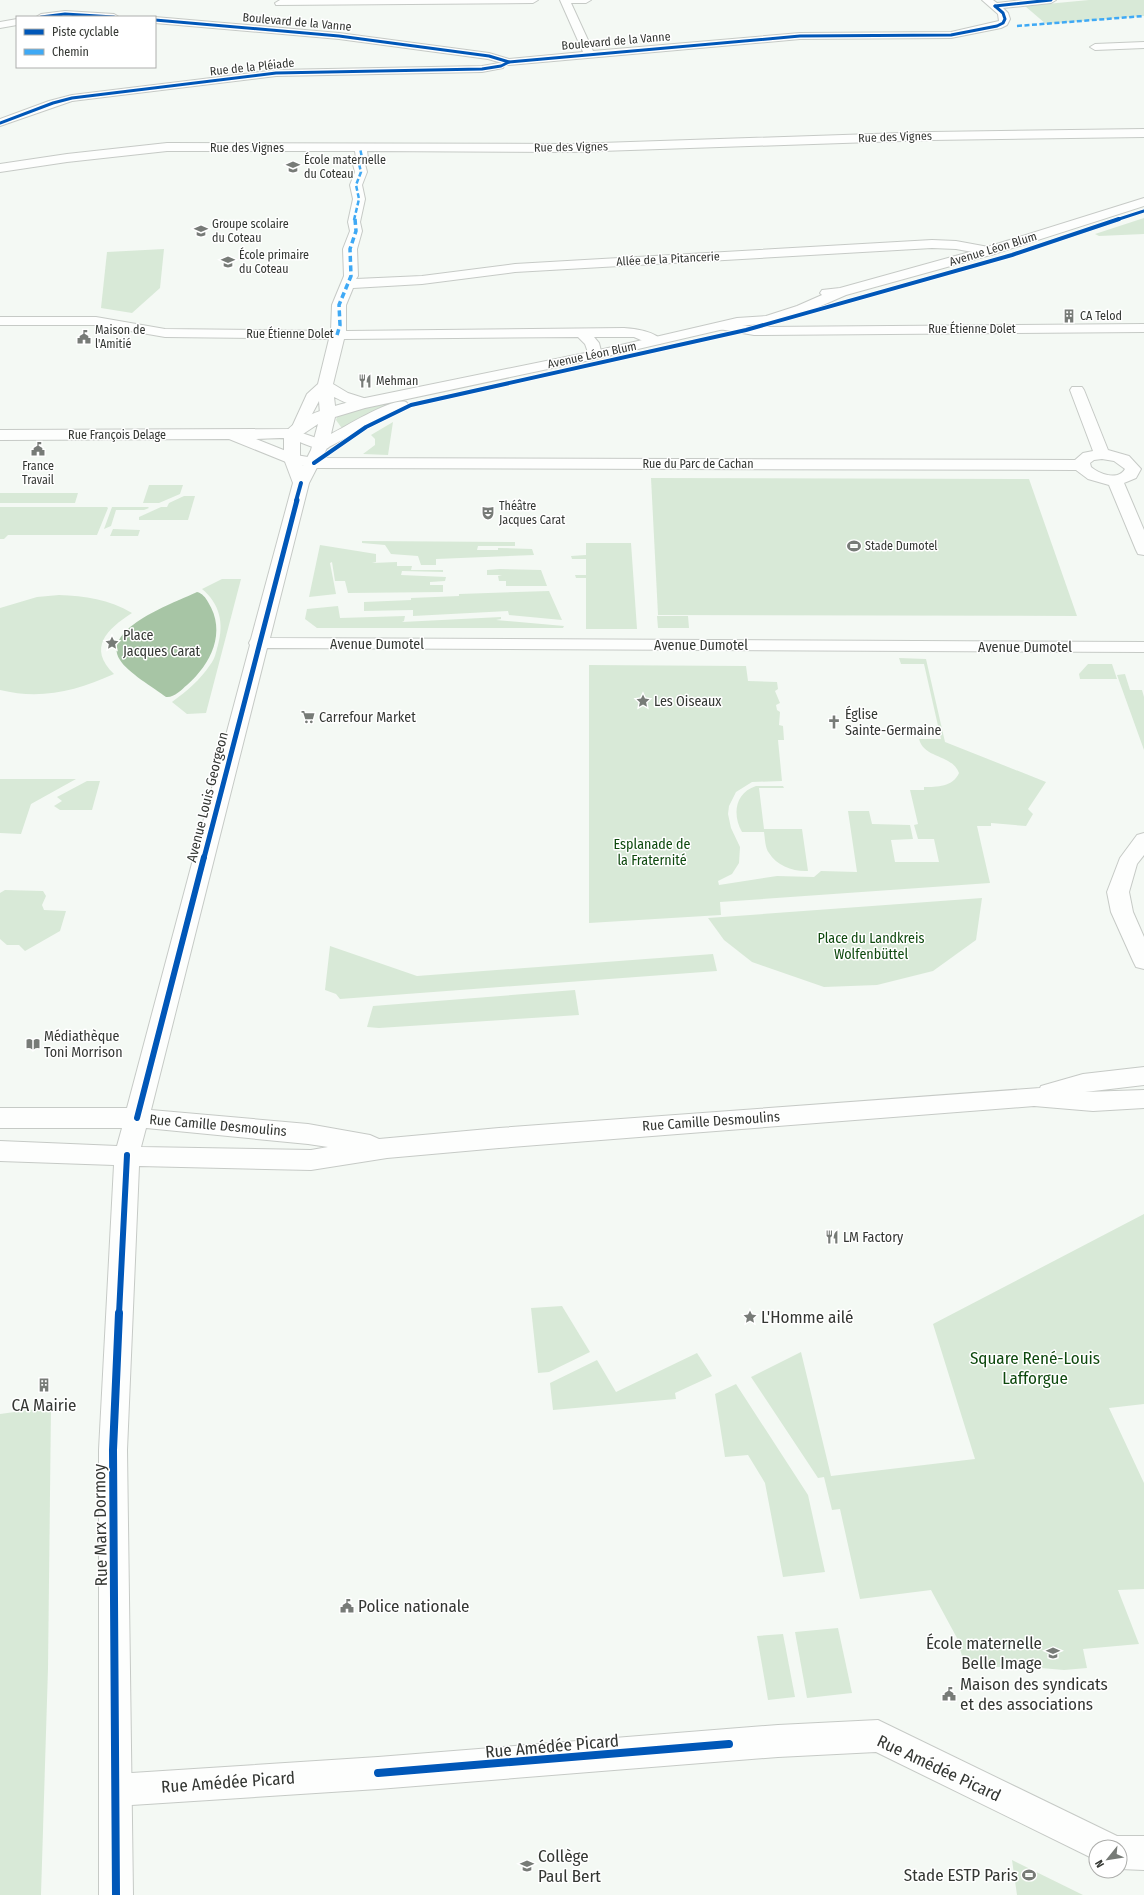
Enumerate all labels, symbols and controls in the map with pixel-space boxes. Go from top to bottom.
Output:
street label: Boulevard de la Vanne [242,10,352,34]
legend [16,16,156,68]
text: Piste cyclable [52,25,119,39]
street label: Boulevard de la Vanne [561,29,671,53]
text: Chemin [52,45,89,59]
street label: Rue de la Pléiade [209,56,295,78]
street label: Rue des Vignes [858,129,932,145]
street label: Rue des Vignes [534,139,608,155]
street label: Rue des Vignes [210,141,284,155]
place label: École maternelle du Coteau [304,152,386,181]
school or university icon: École maternelle du Coteau [285,159,301,175]
place label: Groupe scolaire du Coteau [212,217,289,245]
school or university icon: Groupe scolaire du Coteau [193,223,209,239]
street label: Avenue Léon Blum [948,229,1038,269]
place label: École primaire du Coteau [239,247,309,276]
street label: Allée de la Pitancerie [616,249,720,269]
school or university icon: École primaire du Coteau [220,254,236,270]
building icon: CA Telod [1061,308,1077,324]
place label: CA Telod [1080,309,1122,323]
street label: Rue Étienne Dolet [928,321,1016,336]
place label: Maison de l'Amitié [95,323,145,351]
street label: Rue Étienne Dolet [246,326,334,341]
public building icon: Maison de l'Amitié [76,329,92,345]
street label: Avenue Léon Blum [546,339,638,371]
restaurant icon: Mehman [357,373,373,389]
place label: Mehman [376,374,418,388]
street label: Rue François Delage [68,428,166,442]
public building icon: France Travail [30,441,46,457]
street label: Rue du Parc de Cachan [642,457,754,471]
place label: France Travail [22,459,54,487]
place label: Théâtre Jacques Carat [499,499,565,527]
theatre icon: Théâtre Jacques Carat [480,505,496,521]
sports icon: Stade Dumotel [846,538,862,554]
place label: Stade Dumotel [865,539,937,553]
place label: Place Jacques Carat [123,627,201,660]
place icon: Place Jacques Carat [104,635,120,651]
street label: Avenue Dumotel [330,636,424,653]
street label: Avenue Dumotel [654,637,748,654]
street label: Avenue Dumotel [978,639,1072,656]
place icon: Les Oiseaux [635,693,651,709]
place label: Les Oiseaux [654,693,722,710]
place label: Église Sainte-Germaine [845,705,942,739]
supermarket icon: Carrefour Market [300,709,316,725]
place label: Carrefour Market [319,709,416,726]
church icon: Église Sainte-Germaine [826,714,842,730]
street label: Avenue Louis Georgeon [183,730,232,864]
park label: Esplanade de la Fraternité [614,836,690,869]
park label: Place du Landkreis Wolfenbüttel [817,930,925,963]
place label: Médiathèque Toni Morrison [44,1028,123,1061]
library icon: Médiathèque Toni Morrison [25,1036,41,1052]
street label: Rue Camille Desmoulins [642,1108,780,1135]
street label: Rue Camille Desmoulins [149,1111,287,1140]
restaurant icon: LM Factory [824,1229,840,1245]
place label: LM Factory [843,1229,904,1246]
place label: L'Homme ailé [761,1307,853,1328]
place icon: L'Homme ailé [742,1309,758,1325]
park label: Square René-Louis Lafforgue [970,1348,1100,1389]
building icon: CA Mairie [36,1377,52,1393]
place label: CA Mairie [12,1395,76,1416]
street label: Rue Marx Dormoy [89,1463,112,1586]
place label: Police nationale [358,1596,469,1617]
public building icon: Police nationale [339,1598,355,1614]
place label: École maternelle Belle Image [926,1633,1042,1674]
school or university icon: École maternelle Belle Image [1045,1645,1061,1661]
place label: Maison des syndicats et des associations [960,1674,1108,1715]
public building icon: Maison des syndicats et des associations [941,1686,957,1702]
street label: Rue Amédée Picard [484,1730,620,1763]
street label: Rue Amédée Picard [874,1731,1004,1806]
street label: Rue Amédée Picard [160,1767,296,1798]
north arrow [1088,1839,1128,1879]
place label: Collège Paul Bert [538,1846,601,1887]
school or university icon: Collège Paul Bert [519,1858,535,1874]
text: N [1092,1858,1107,1870]
place label: Stade ESTP Paris [904,1865,1018,1886]
sports icon: Stade ESTP Paris [1021,1867,1037,1883]

